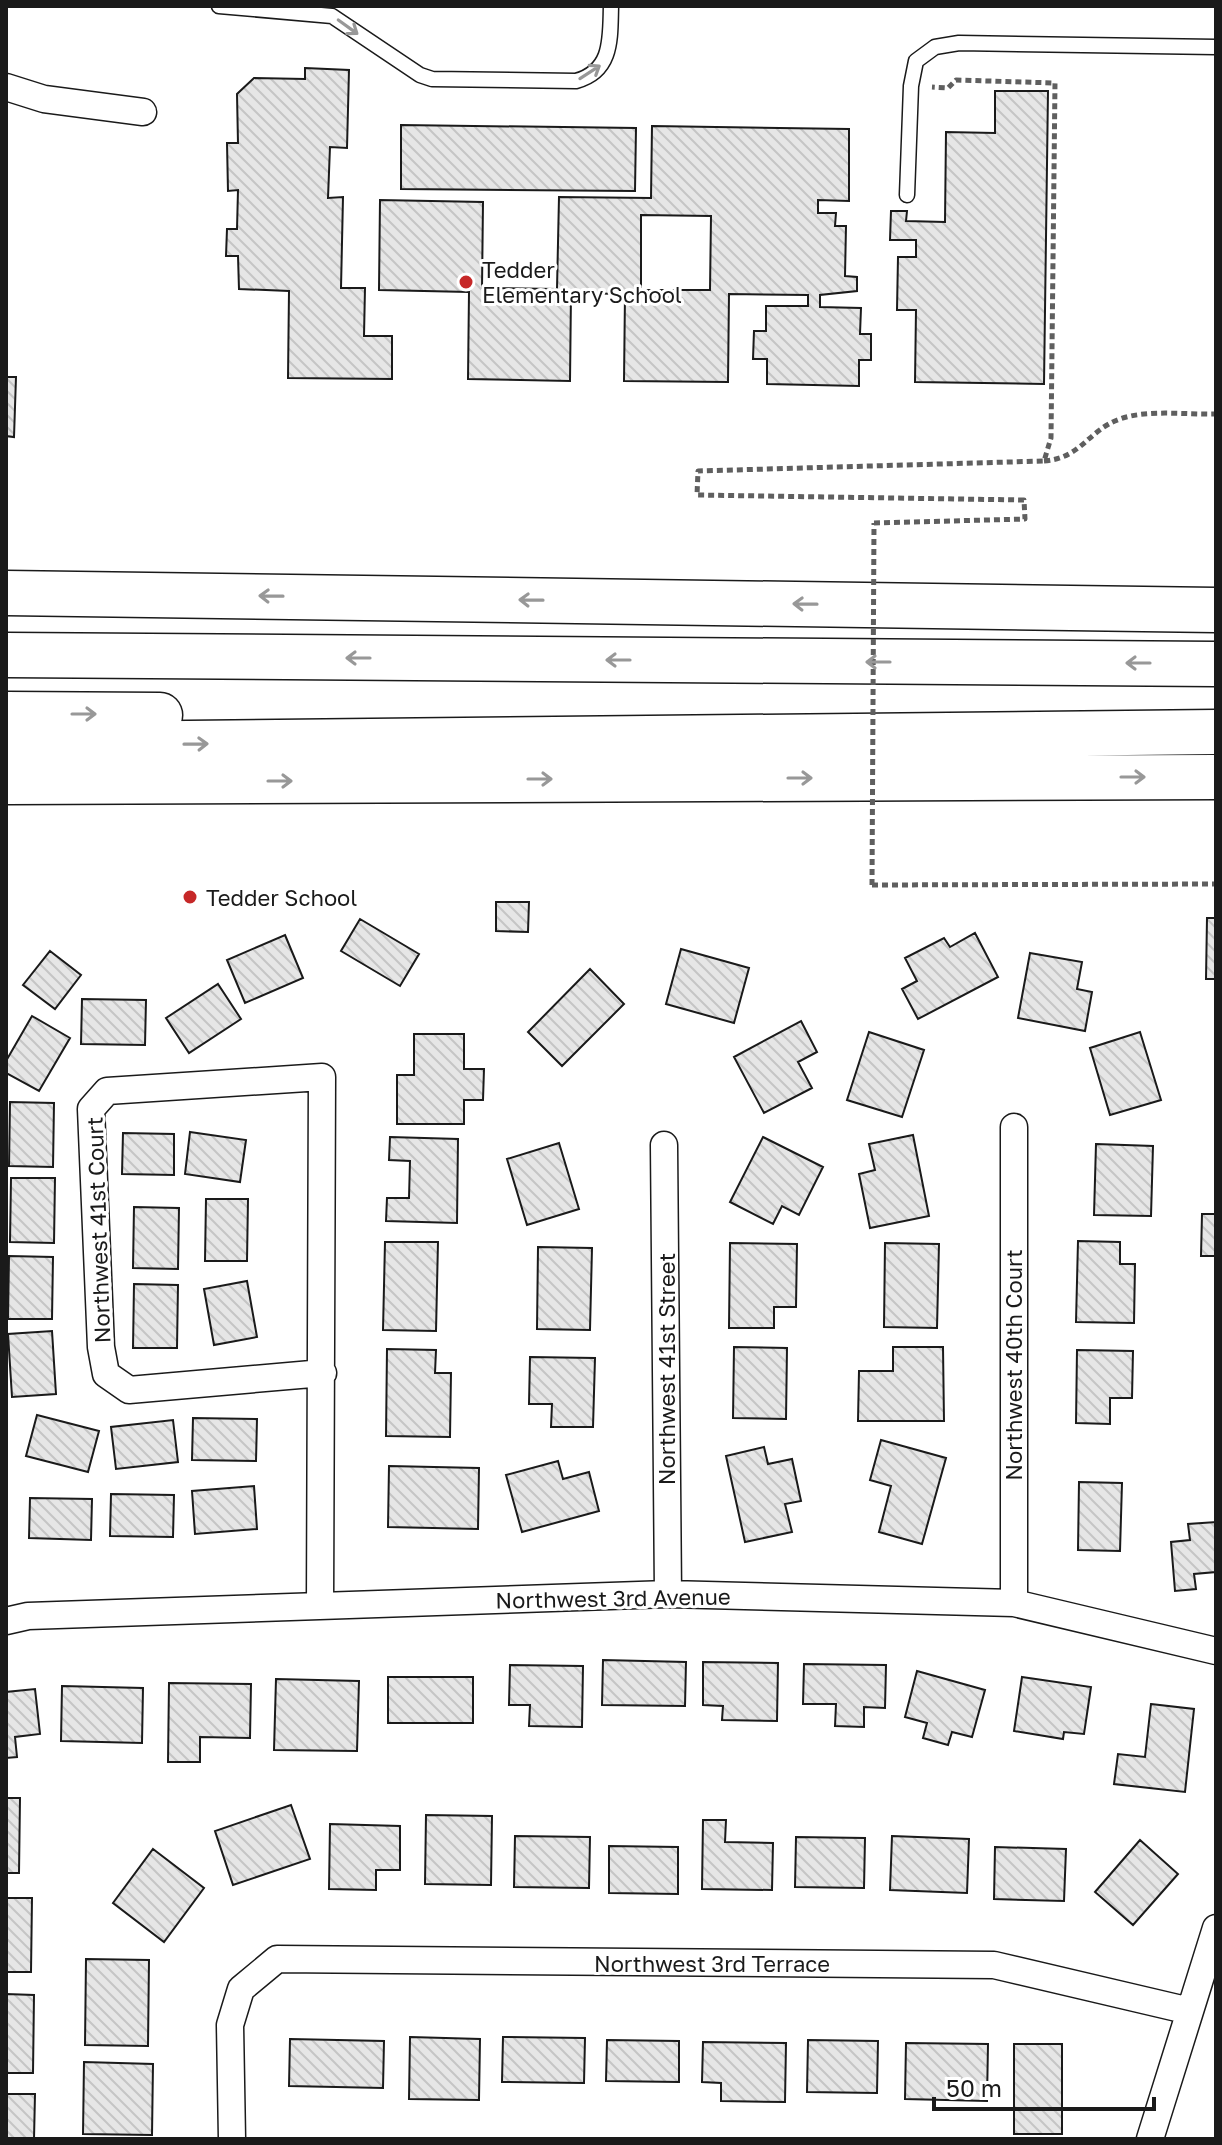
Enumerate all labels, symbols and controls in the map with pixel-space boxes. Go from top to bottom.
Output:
one-way arrow [337,19,359,35]
one-way arrow [579,64,601,81]
place label: Tedder Elementary School [482,256,682,308]
marker: Tedder Elementary School [457,273,475,291]
one-way arrow [258,589,285,604]
one-way arrow [518,592,545,608]
one-way arrow [792,596,819,612]
one-way arrow [345,650,372,666]
one-way arrow [605,652,632,668]
one-way arrow [865,654,892,669]
one-way arrow [1125,656,1152,671]
one-way arrow [70,706,97,722]
one-way arrow [182,736,209,752]
one-way arrow [1119,769,1146,785]
one-way arrow [786,770,813,785]
one-way arrow [526,771,553,787]
one-way arrow [266,773,293,789]
place label: Tedder School [206,884,357,911]
marker: Tedder School [181,888,199,906]
street label: Northwest 41st Court [81,1116,115,1344]
street label: Northwest 40th Court [1000,1249,1027,1481]
street label: Northwest 41st Street [653,1253,680,1485]
street label: Northwest 3rd Avenue [495,1582,731,1614]
street label: Northwest 3rd Terrace [594,1950,830,1977]
scale bar [934,2061,1154,2111]
text: 50 m [946,2073,1002,2102]

